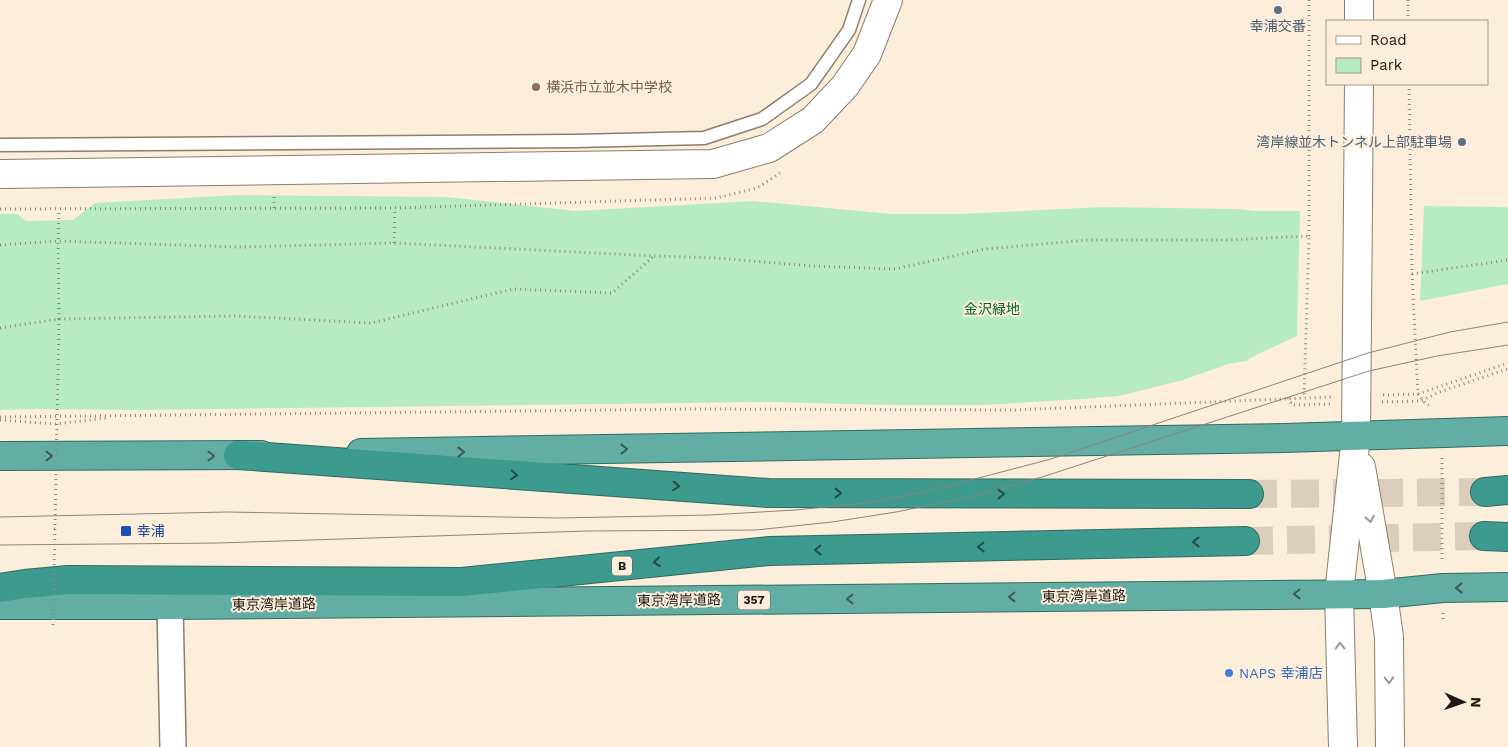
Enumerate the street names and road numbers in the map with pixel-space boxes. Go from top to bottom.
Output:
road number: B [612,556,632,576]
street label: 東京湾岸道路 [1042,587,1126,605]
road number: 357 [738,590,770,610]
street label: 東京湾岸道路 [637,591,721,609]
street label: 東京湾岸道路 [232,595,316,613]

